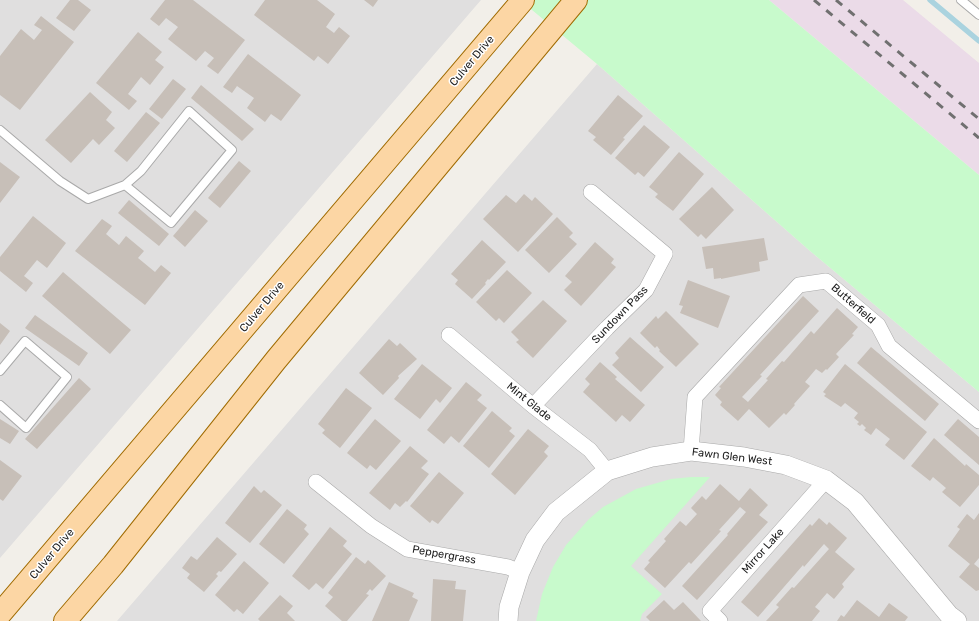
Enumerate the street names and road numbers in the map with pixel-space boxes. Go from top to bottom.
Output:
street label: Culver Drive [447,33,497,89]
street label: Culver Drive [237,279,287,335]
street label: Butterfield [828,281,878,327]
street label: Sundown Pass [589,283,651,347]
street label: Mint Glade [504,380,554,424]
street label: Fawn Glen West [691,446,773,468]
street label: Culver Drive [27,526,77,582]
street label: Mirror Lake [739,526,787,576]
street label: Peppergrass [411,543,477,567]

